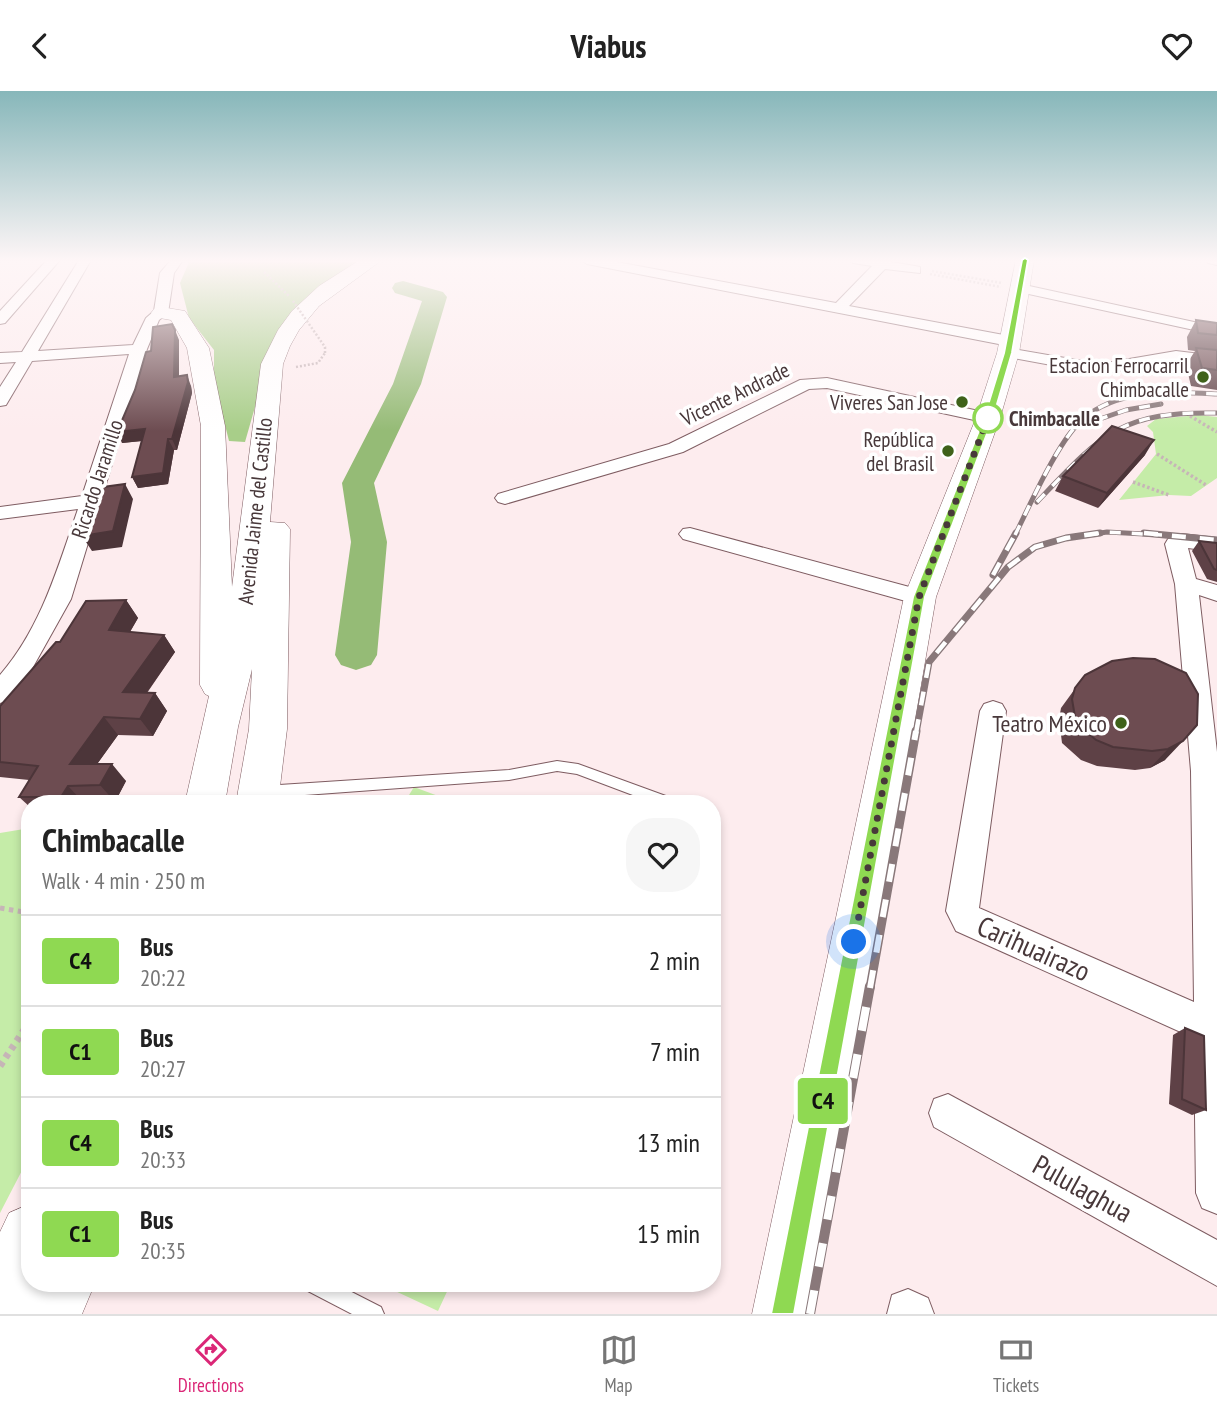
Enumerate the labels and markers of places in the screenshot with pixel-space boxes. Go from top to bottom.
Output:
place label: Estacion Ferrocarril Chimbacalle [1049,352,1189,403]
marker: Estacion Ferrocarril Chimbacalle [1195,369,1211,385]
place label: Viveres San Jose [829,389,948,416]
marker: Viveres San Jose [954,394,970,410]
marker: Chimbacalle [973,403,1003,433]
place label: Chimbacalle [1009,405,1100,432]
place label: República del Brasil [863,426,934,477]
marker: República del Brasil [940,443,956,459]
place label: Teatro México [992,708,1107,739]
marker: Teatro México [1113,715,1129,731]

